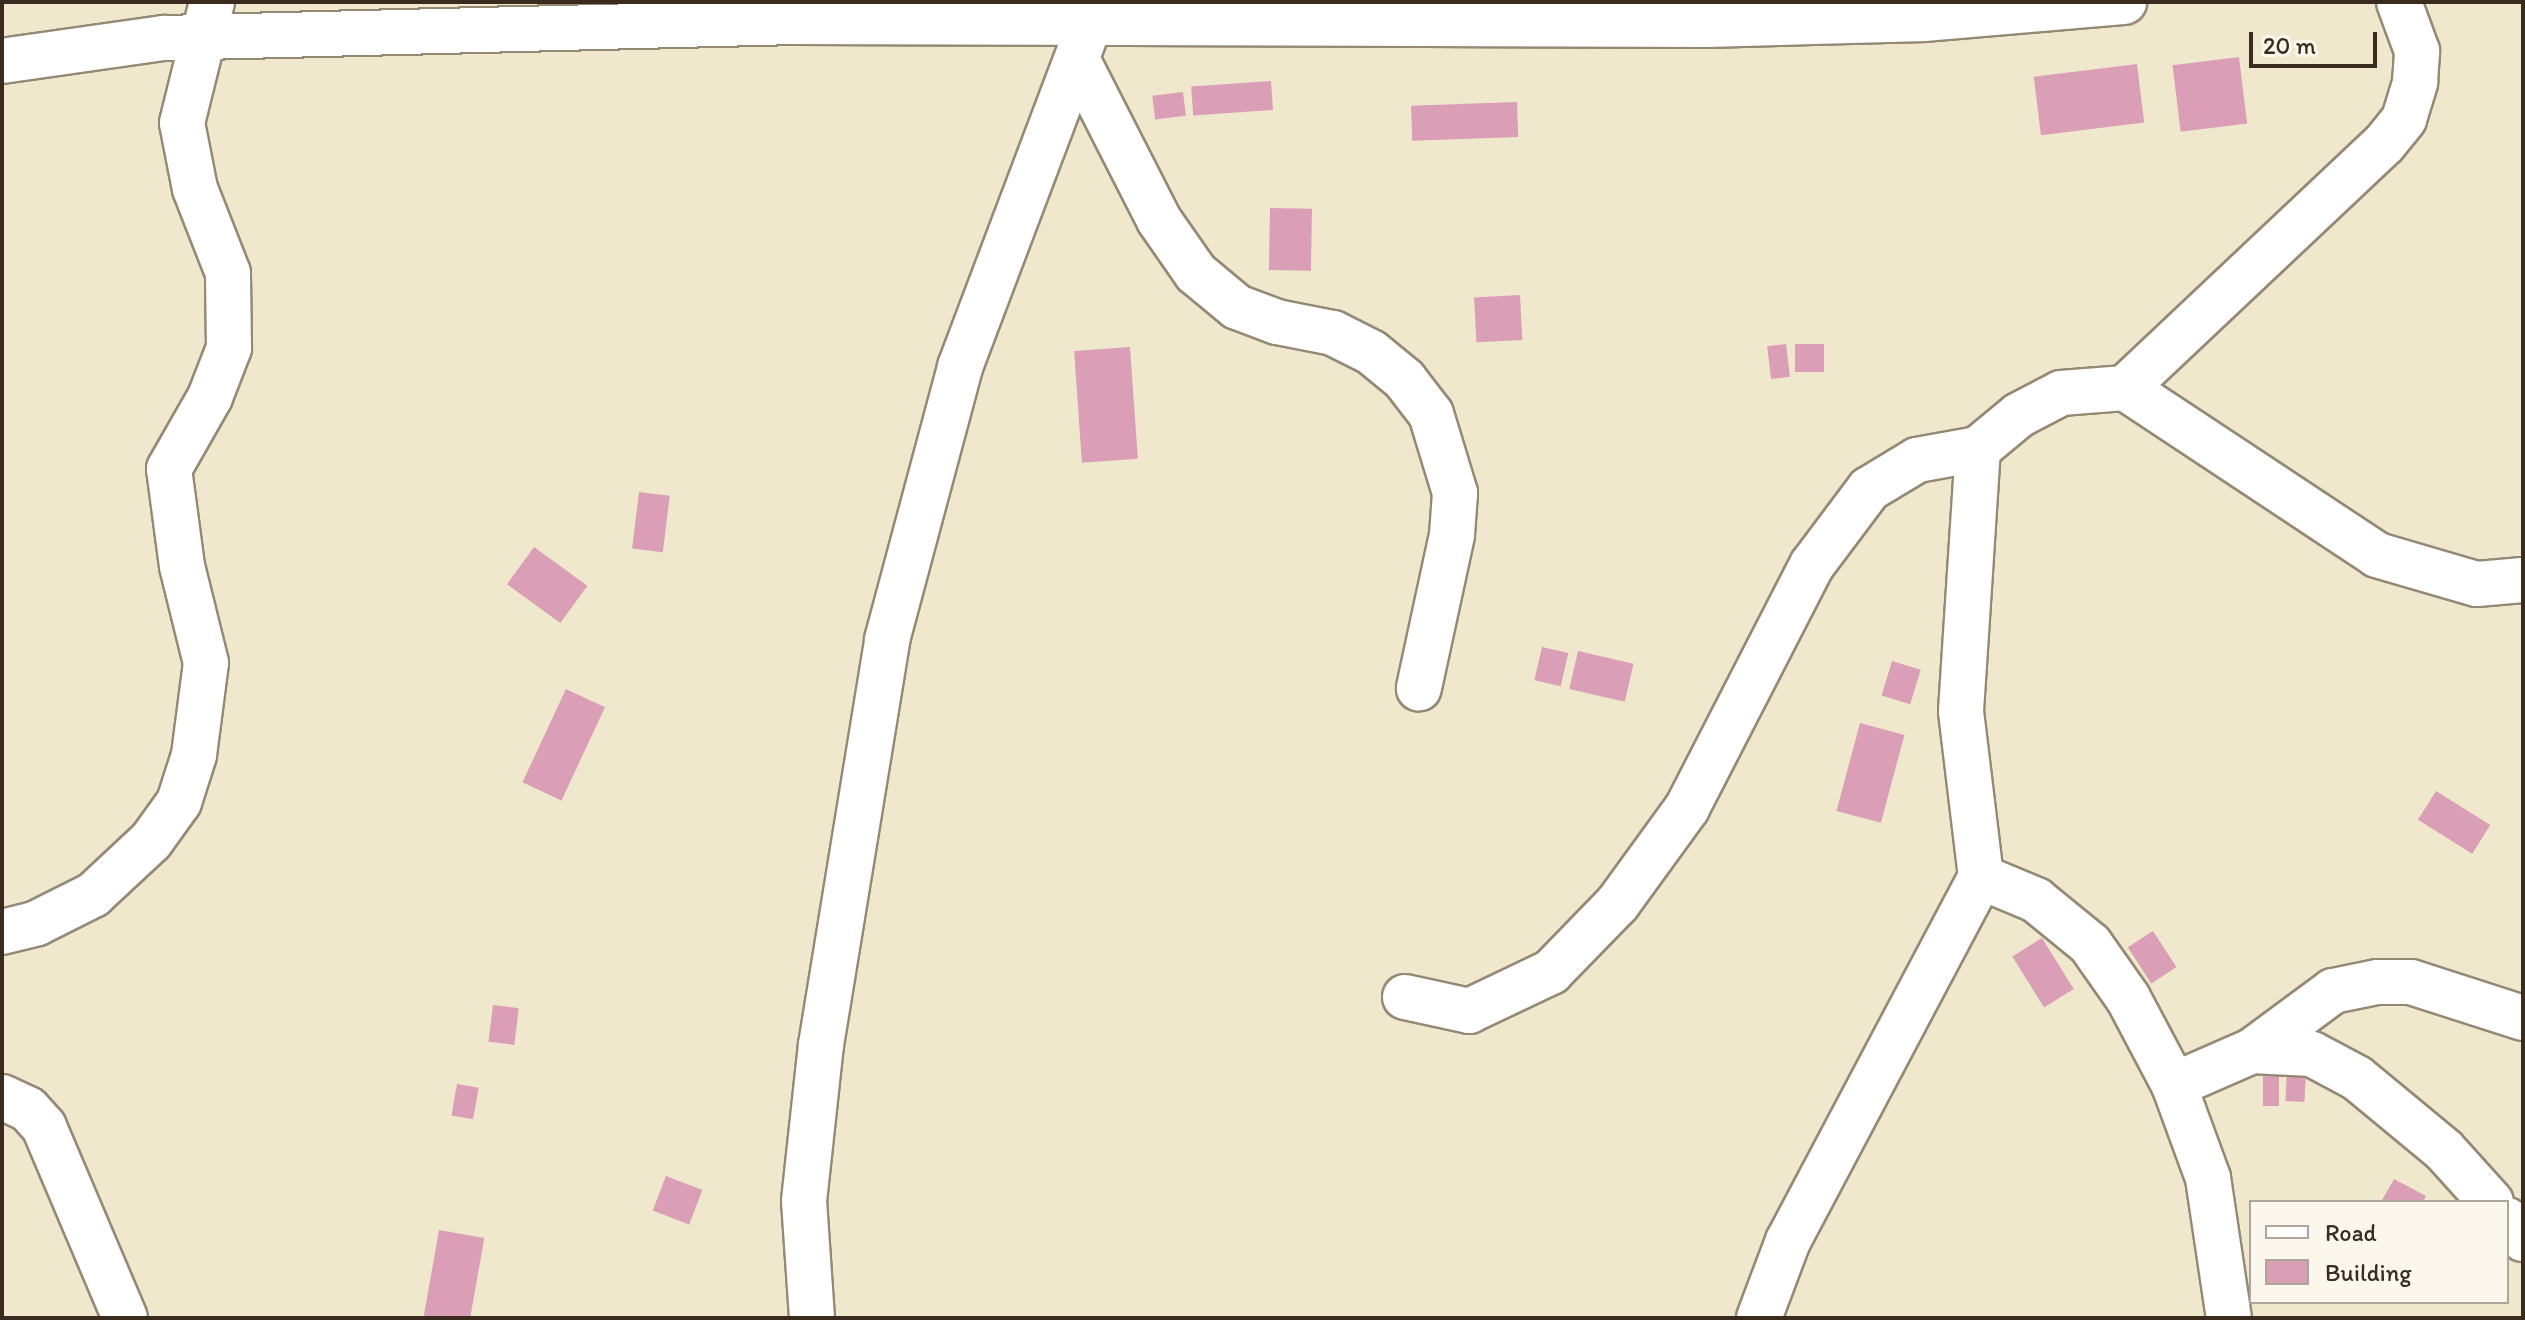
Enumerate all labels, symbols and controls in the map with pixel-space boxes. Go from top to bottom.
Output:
scale bar [2253,16,2381,66]
text: 20 m [2263,31,2316,60]
legend [2249,1200,2509,1304]
text: Road [2325,1218,2377,1247]
text: Building [2325,1258,2412,1287]

